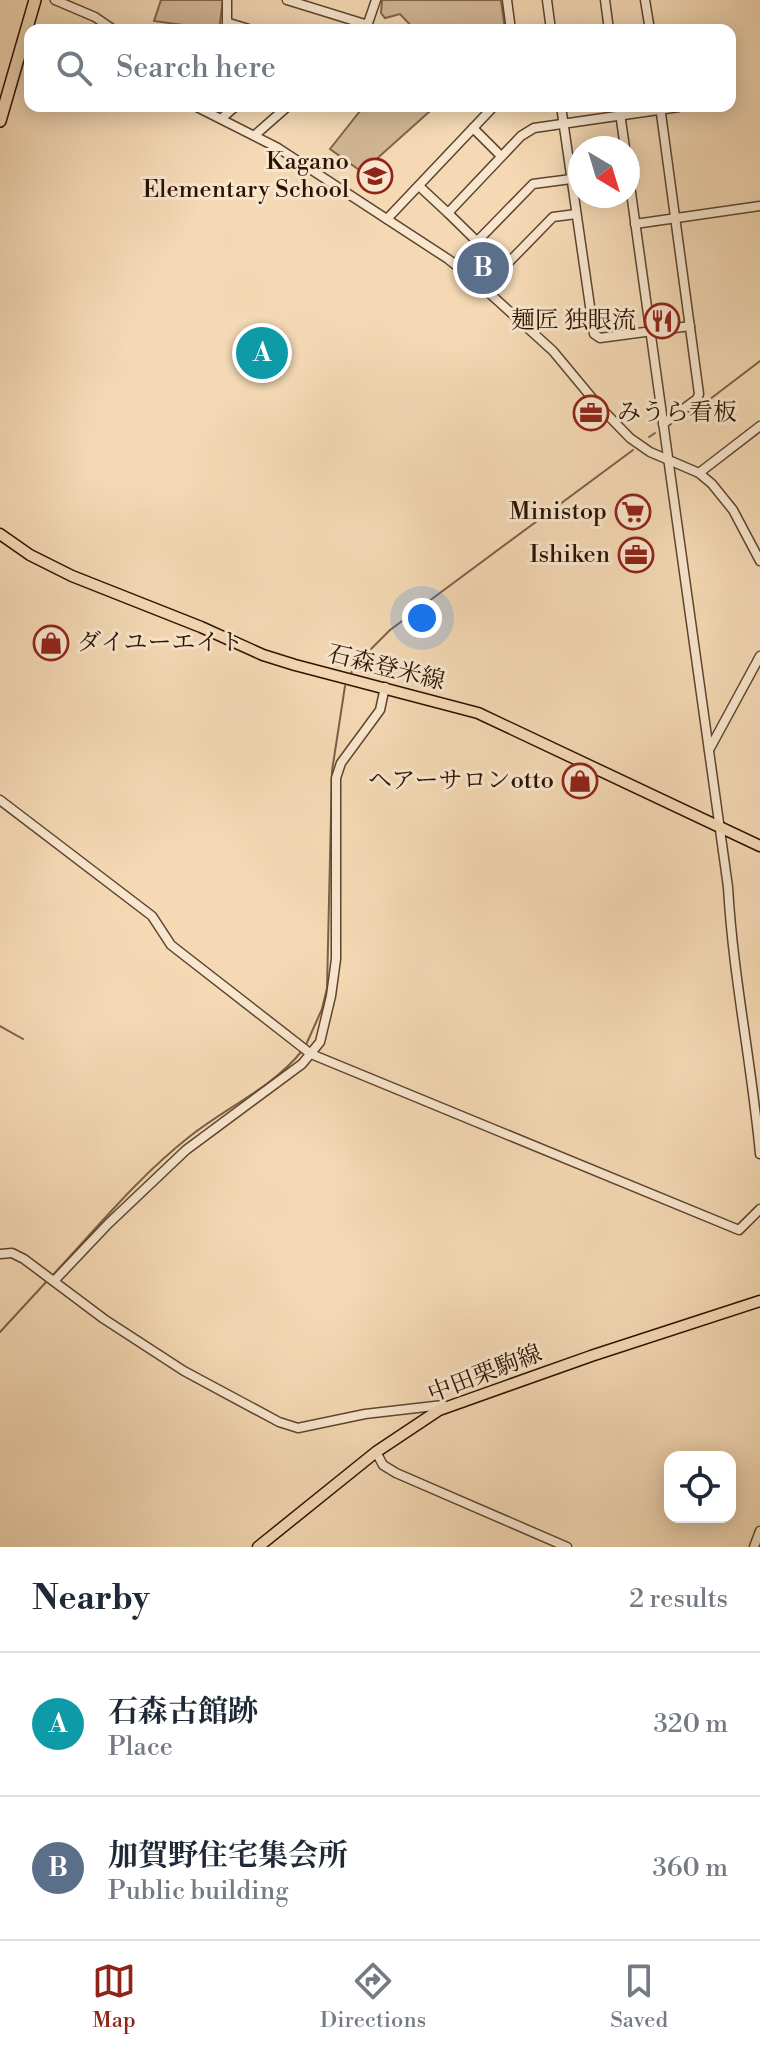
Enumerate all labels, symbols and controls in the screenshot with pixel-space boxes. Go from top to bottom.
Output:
search box [24,24,736,112]
icon: search [52,46,96,90]
text: Search here [116,49,276,87]
north arrow [568,136,640,208]
place label: Kagano Elementary School [143,147,349,205]
school or university icon: Kagano Elementary School [356,157,394,195]
pin: B [457,238,509,298]
restaurant icon: 麺匠 独眼流 [643,302,681,340]
place label: 麺匠 独眼流 [511,306,636,336]
pin: A [236,323,288,383]
office icon: みうら看板 [572,394,610,432]
place label: みうら看板 [617,398,737,428]
supermarket icon: Ministop [614,493,652,531]
place label: Ministop [509,497,607,527]
office icon: Ishiken [617,536,655,574]
place label: Ishiken [529,540,610,570]
your location [402,598,442,638]
shop icon: ダイユーエイト [32,624,70,662]
place label: ダイユーエイト [77,628,244,658]
street label: 石森登米線 [324,639,448,697]
shop icon: ヘアーサロンotto [561,762,599,800]
place label: ヘアーサロンotto [368,766,554,796]
street label: 中田栗駒線 [424,1338,546,1410]
map controls [664,1451,736,1523]
button: locate [664,1451,736,1523]
text: Nearby [32,1578,150,1620]
text: 2 results [629,1583,728,1615]
text: 石森古館跡 [108,1693,258,1731]
text: A [49,1708,67,1740]
text: 320 m [653,1708,728,1740]
text: Place [108,1731,173,1763]
text: 加賀野住宅集会所 [108,1837,348,1875]
text: B [48,1852,68,1884]
text: 360 m [653,1852,728,1884]
text: Public building [108,1875,289,1907]
tab: Map [92,1959,136,2034]
tab: Directions [320,1959,426,2034]
tab: Saved [610,1959,668,2034]

